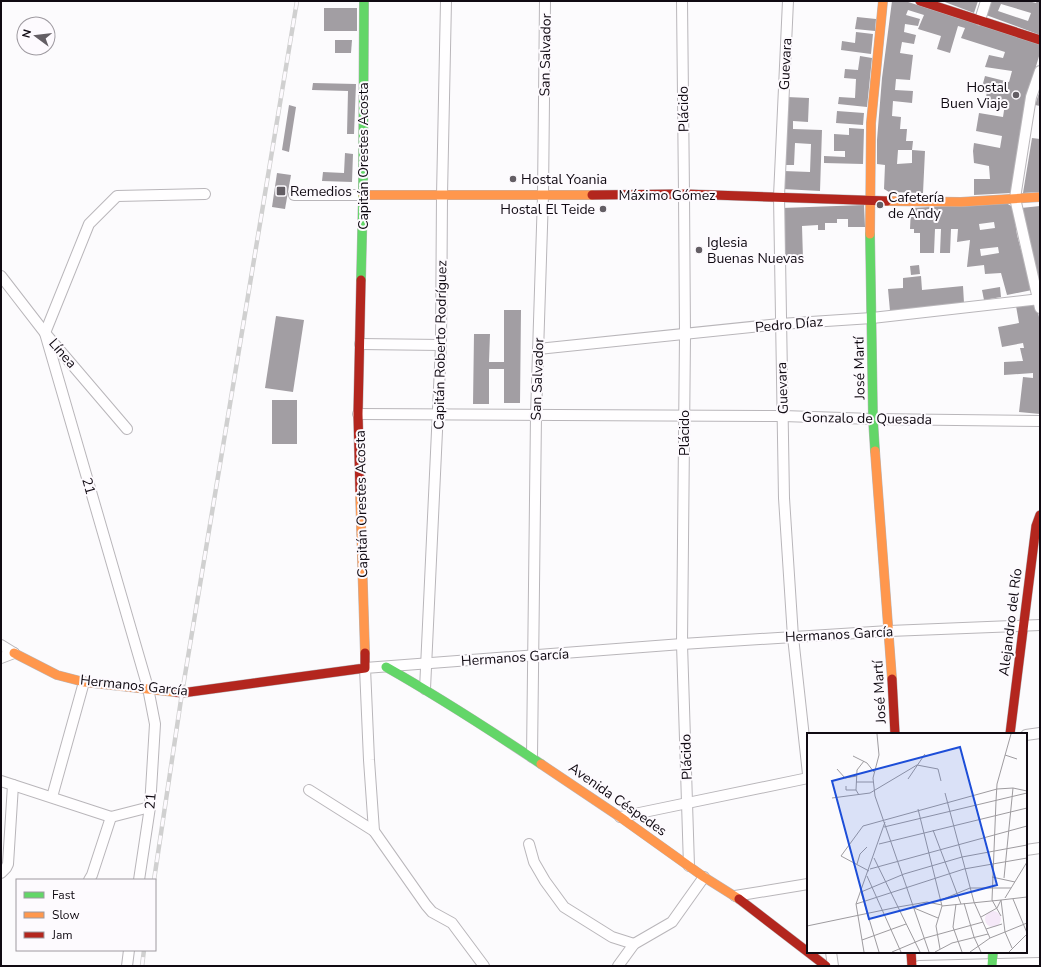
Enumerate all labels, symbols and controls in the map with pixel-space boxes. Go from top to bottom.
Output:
street label: San Salvador [535,13,556,97]
north arrow [16,16,56,56]
text: N [19,28,35,39]
street label: Guevara [775,37,796,91]
place label: Hostal Buen Viaje [941,78,1009,113]
street label: Capitán Orestes Acosta [354,82,373,230]
street label: Plácido [674,86,693,132]
marker: Hostal Buen Viaje [1011,90,1021,100]
place label: Hostal Yoania [521,170,607,189]
marker: Hostal Yoania [508,174,518,184]
place label: Remedios [290,182,352,201]
marker: Remedios [275,185,287,197]
street label: Máximo Gómez [618,186,716,205]
place label: Cafetería de Andy [888,188,944,223]
place label: Hostal El Teide [500,200,595,219]
marker: Cafetería de Andy [875,200,885,210]
marker: Hostal El Teide [598,204,608,214]
place label: Iglesia Buenas Nuevas [707,233,805,268]
marker: Iglesia Buenas Nuevas [694,245,704,255]
street label: Capitán Roberto Rodríguez [430,260,451,430]
street label: Pedro Díaz [754,312,824,337]
street label: Línea [44,334,81,372]
street label: José Martí [849,336,870,401]
street label: San Salvador [527,337,548,421]
street label: Guevara [772,362,793,414]
street label: Gonzalo de Quesada [802,408,932,429]
street label: Plácido [675,410,694,456]
street label: Capitán Orestes Acosta [351,430,372,578]
street label: 21 [77,475,100,497]
street label: Alejandro del Río [994,567,1027,677]
street label: Hermanos García [784,622,894,647]
street label: Hermanos García [460,644,570,671]
street label: José Martí [868,659,891,725]
street label: Hermanos García [79,670,189,701]
street label: Plácido [676,733,697,780]
inset map [807,733,1027,953]
street label: Avenida Céspedes [565,758,671,841]
street label: 21 [140,792,161,810]
legend [16,879,156,951]
text: Fast [52,887,75,903]
text: Slow [52,907,80,923]
text: Jam [51,927,73,943]

